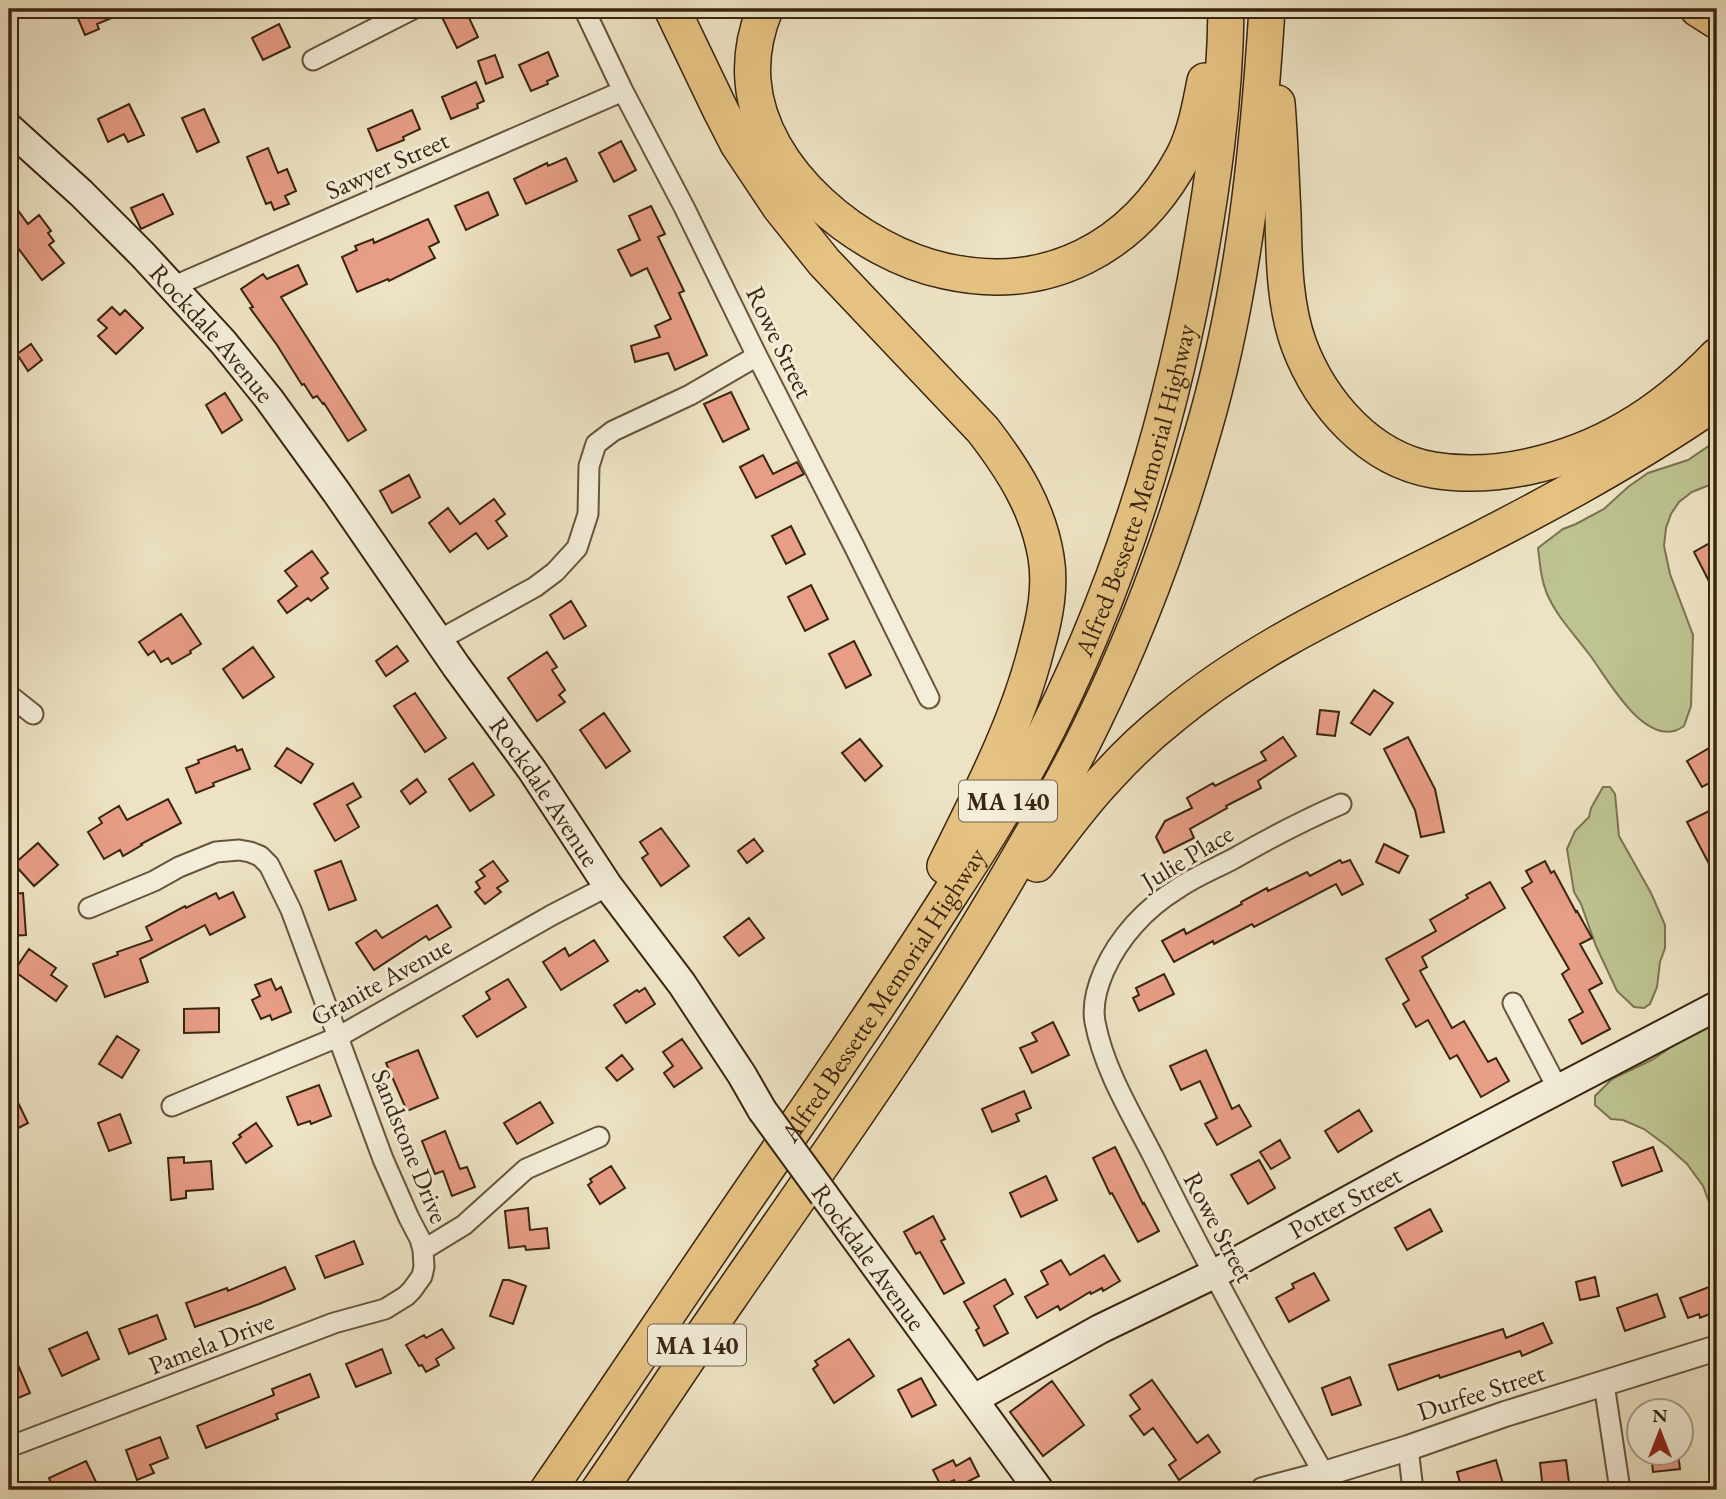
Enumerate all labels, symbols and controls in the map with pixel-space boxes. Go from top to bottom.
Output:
street label: Sawyer Street [320,123,454,207]
street label: Rockdale Avenue [142,256,282,410]
street label: Rowe Street [738,280,822,404]
street label: Alfred Bessette Memorial Highway [1066,320,1203,663]
street label: Rockdale Avenue [482,710,608,873]
road number: MA 140 [959,780,1057,822]
street label: Julie Place [1133,816,1239,899]
street label: Alfred Bessette Memorial Highway [772,840,993,1150]
street label: Granite Avenue [304,928,458,1034]
street label: Sandstone Drive [364,1064,456,1228]
street label: Potter Street [1283,1158,1407,1247]
street label: Rowe Street [1176,1166,1262,1288]
street label: Rockdale Avenue [804,1177,934,1337]
street label: Pamela Drive [144,1304,278,1382]
road number: MA 140 [648,1324,746,1366]
street label: Durfee Street [1413,1355,1549,1429]
north arrow [1624,1398,1694,1468]
text: N [1652,1403,1668,1428]

